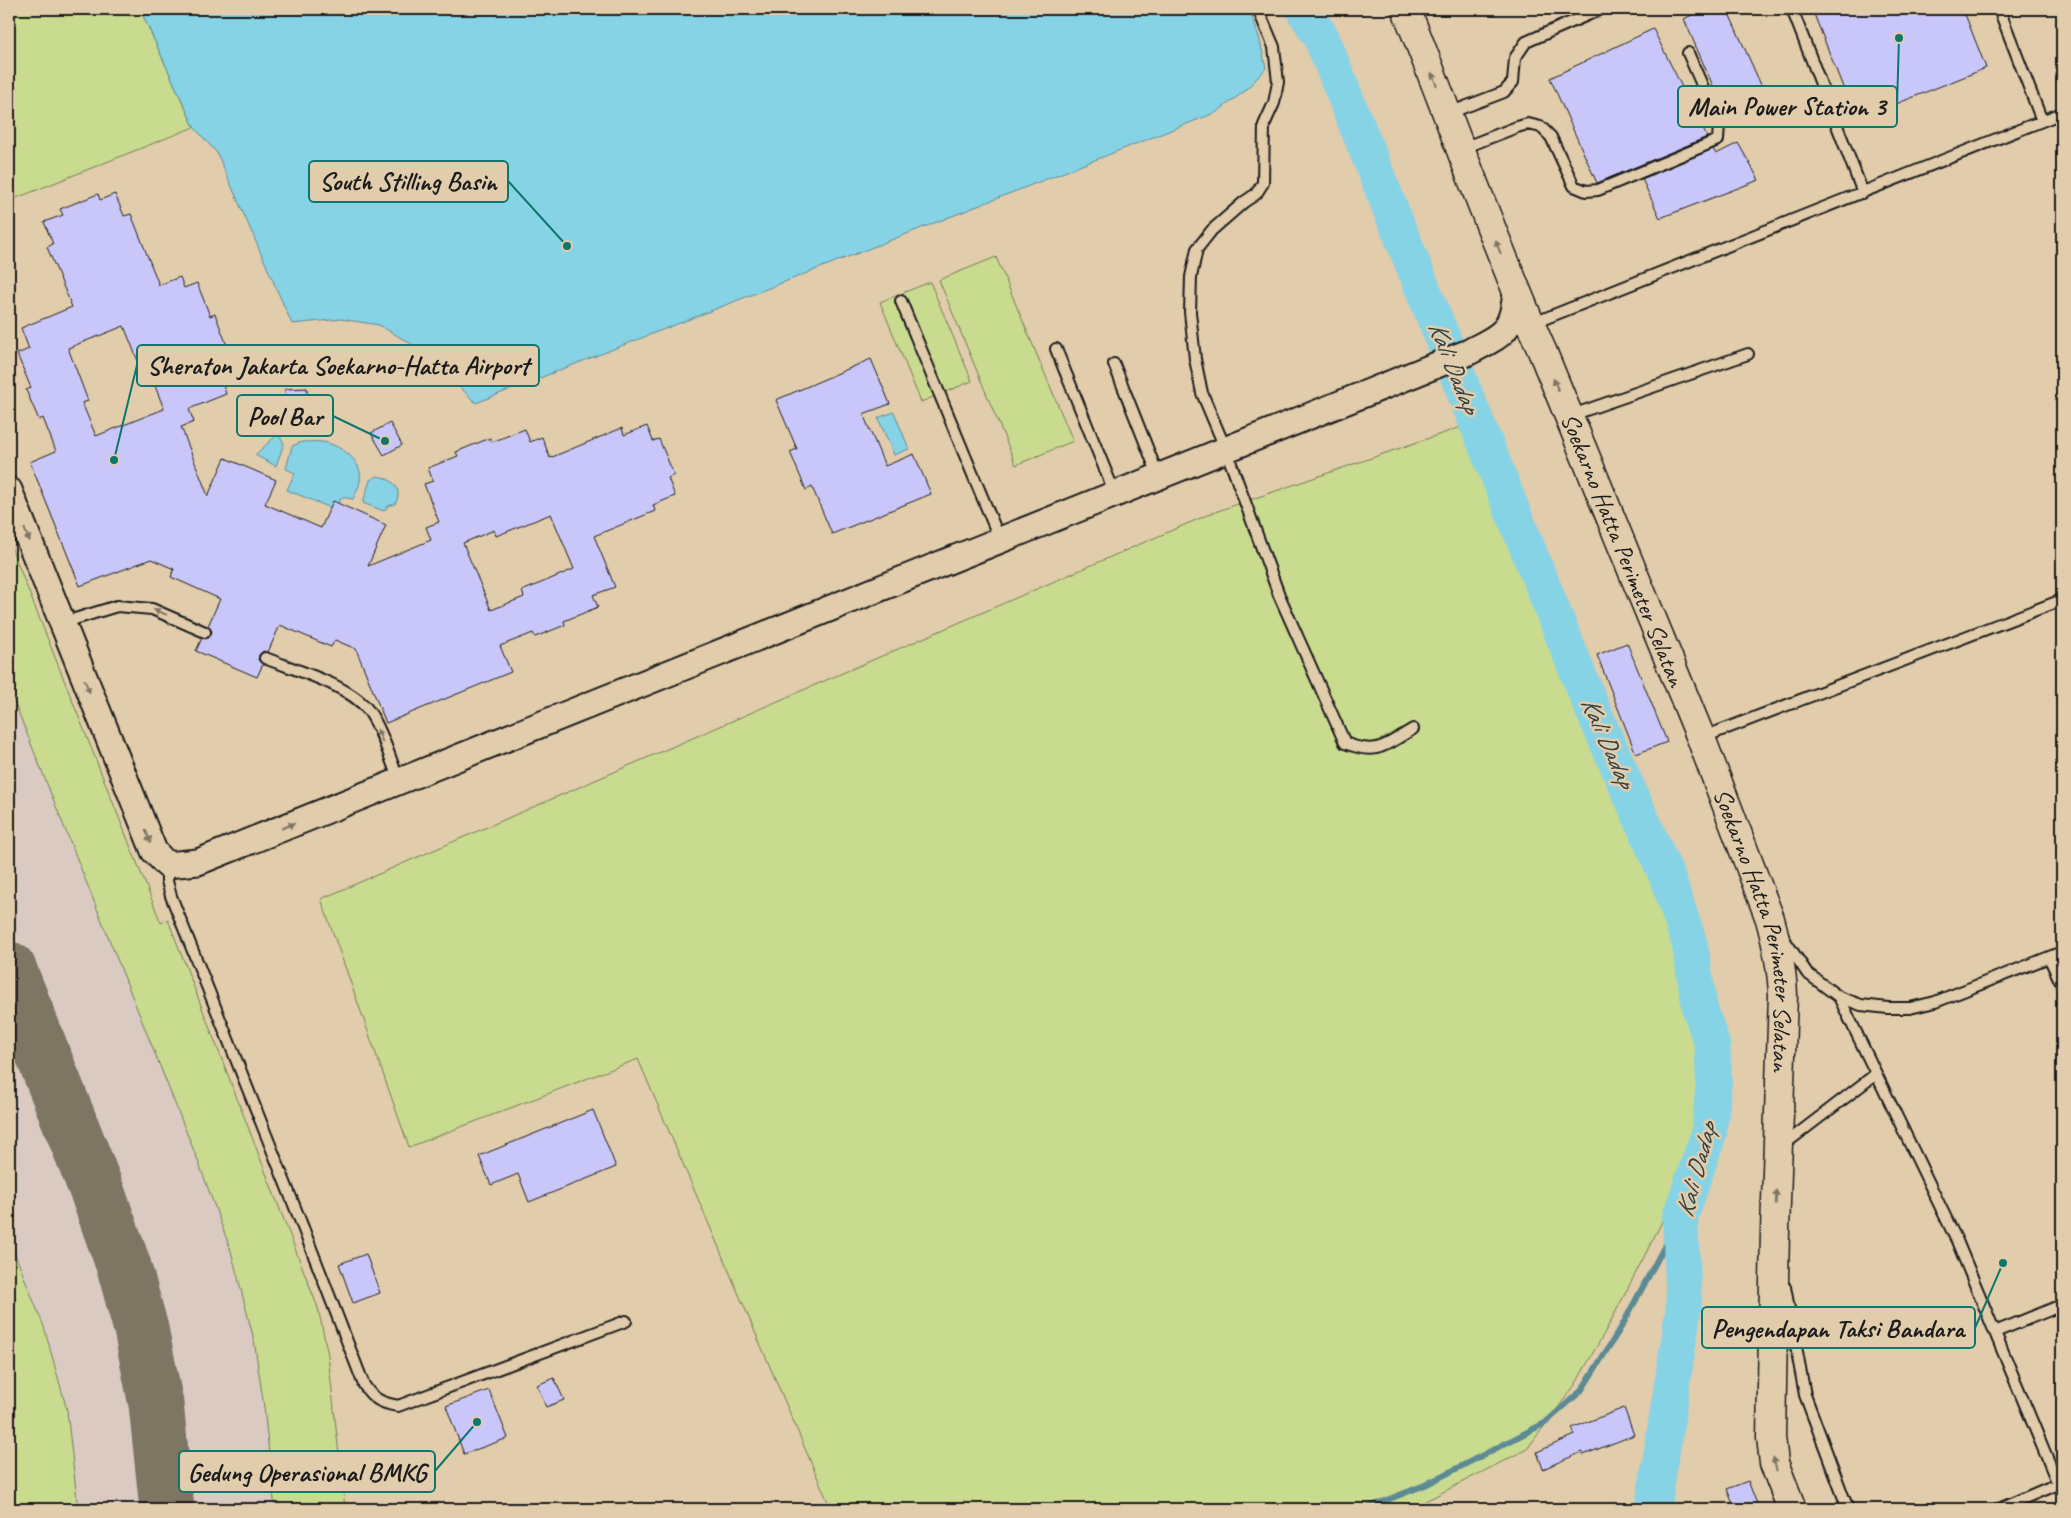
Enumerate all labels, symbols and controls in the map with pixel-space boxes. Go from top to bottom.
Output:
one-way arrow [1430,72,1438,86]
callout: Main Power Station 3 [1678,86,1897,127]
text: Main Power Station 3 [1688,90,1888,123]
callout: South Stilling Basin [309,161,508,202]
text: South Stilling Basin [319,165,499,198]
one-way arrow [1494,240,1502,254]
water label: Kali Dadap [1421,316,1488,421]
callout: Sheraton Jakarta Soekarno-Hatta Airport [137,345,539,386]
text: Sheraton Jakarta Soekarno-Hatta Airport [147,349,533,382]
one-way arrow [1552,377,1560,392]
callout: Pool Bar [237,395,333,436]
text: Pool Bar [248,400,325,433]
street label: Soekarno Hatta Perimeter Selatan [1553,409,1693,693]
one-way arrow [23,528,31,543]
one-way arrow [153,608,167,616]
one-way arrow [84,678,92,693]
water label: Kali Dadap [1573,691,1644,795]
one-way arrow [376,729,384,743]
street label: Soekarno Hatta Perimeter Selatan [1706,784,1799,1074]
one-way arrow [280,822,295,829]
one-way arrow [145,829,152,844]
water label: Kali Dadap [1668,1116,1725,1221]
one-way arrow [1772,1188,1780,1204]
callout: Pengendapan Taksi Bandara [1702,1307,1975,1348]
text: Pengendapan Taksi Bandara [1712,1312,1966,1345]
callout: Gedung Operasional BMKG [179,1451,435,1492]
text: Gedung Operasional BMKG [188,1456,429,1489]
one-way arrow [1771,1456,1779,1471]

